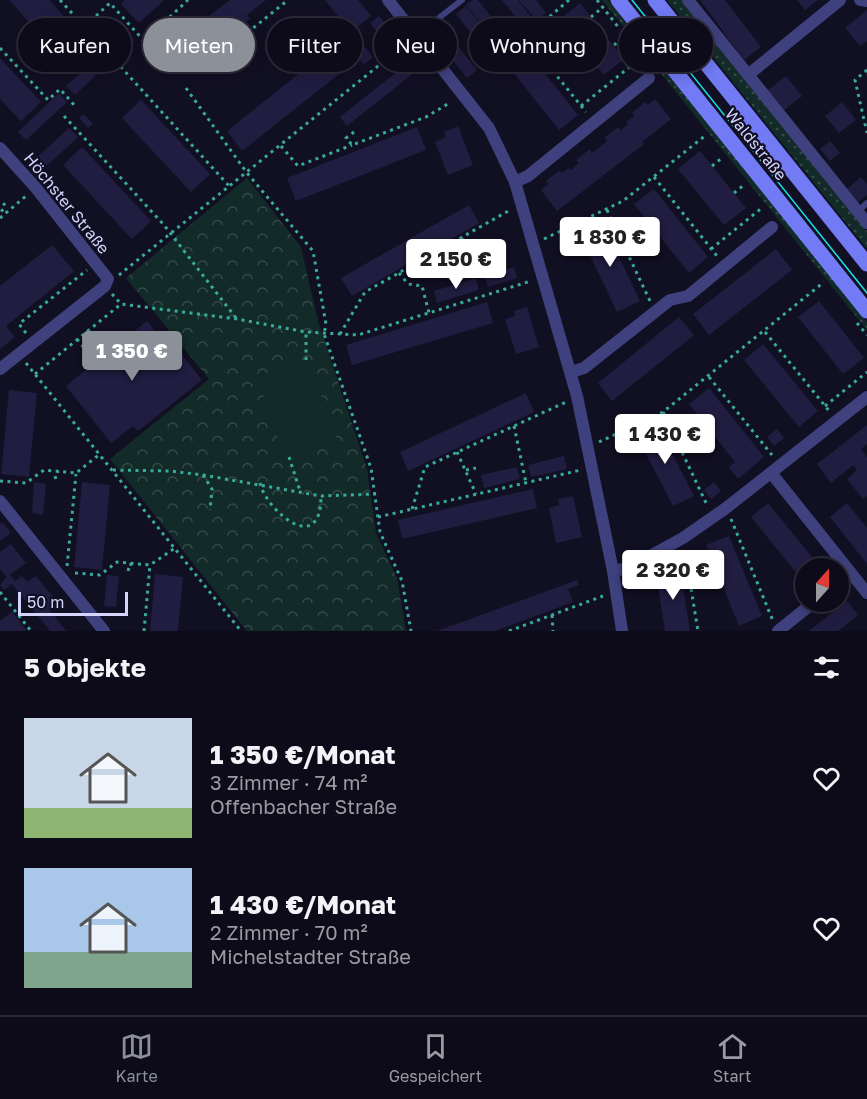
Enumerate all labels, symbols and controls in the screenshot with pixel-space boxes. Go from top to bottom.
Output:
chip: Kaufen [18,18,131,72]
chip: Mieten [143,18,255,72]
chip: Filter [267,18,362,72]
chip: Neu [374,18,457,72]
chip: Wohnung [469,18,607,72]
chip: Haus [619,18,713,72]
street label: Waldstraße [721,104,791,184]
street label: Höchster Straße [20,148,114,258]
pin: 1 830 € [555,217,665,268]
text: 1 830 € [574,224,646,248]
pin: 2 150 € [401,239,511,290]
text: 2 150 € [420,246,492,270]
pin: 1 350 € [77,331,187,382]
text: 1 350 € [96,338,168,362]
pin: 1 430 € [610,414,720,465]
text: 1 430 € [629,421,701,445]
pin: 2 320 € [618,550,728,601]
text: 2 320 € [636,557,710,581]
north arrow [795,558,849,612]
map controls [795,558,849,612]
scale bar [18,589,128,616]
text: 50 m [27,592,64,612]
icon: filters [810,651,843,684]
text: 5 Objekte [24,652,146,683]
text: 1 350 €/Monat [210,739,396,770]
icon: home [72,742,144,814]
icon: heart [810,762,843,795]
text: 3 Zimmer · 74 m² [210,770,368,794]
text: Offenbacher Straße [210,794,397,818]
text: 1 430 €/Monat [210,889,396,920]
icon: home [72,892,144,964]
icon: heart [810,912,843,945]
text: 2 Zimmer · 70 m² [210,920,368,944]
text: Michelstadter Straße [210,944,411,968]
tab: Karte [116,1030,158,1086]
tab: Gespeichert [389,1030,482,1086]
tab: Start [713,1030,751,1086]

